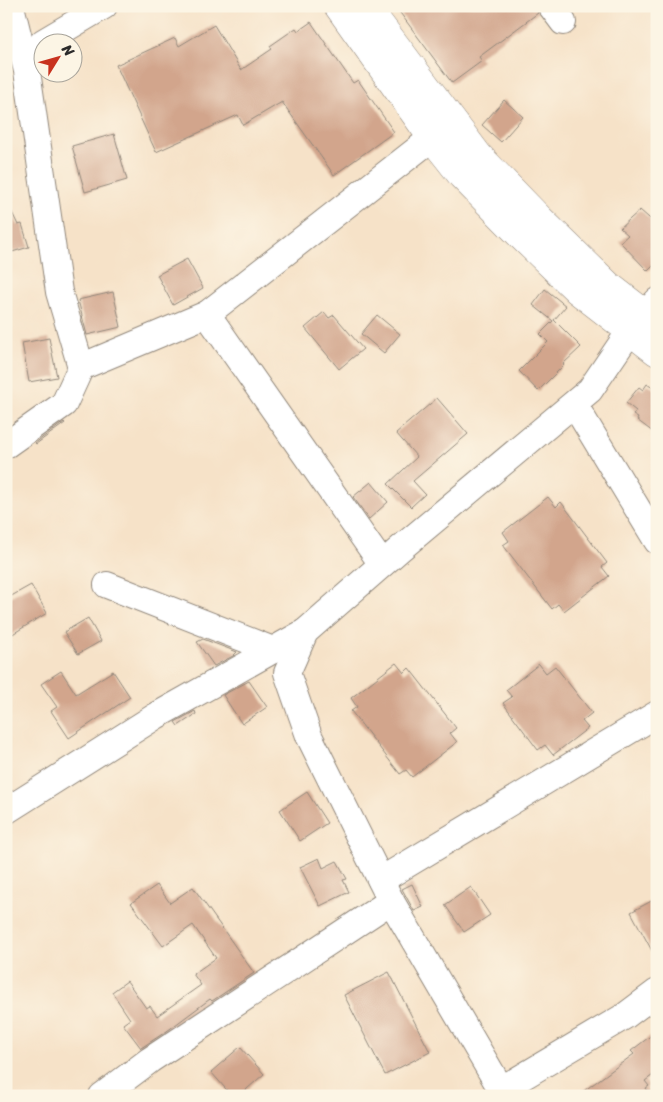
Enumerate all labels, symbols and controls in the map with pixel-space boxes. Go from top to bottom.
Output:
north arrow [32,32,82,82]
text: N [54,38,81,62]

